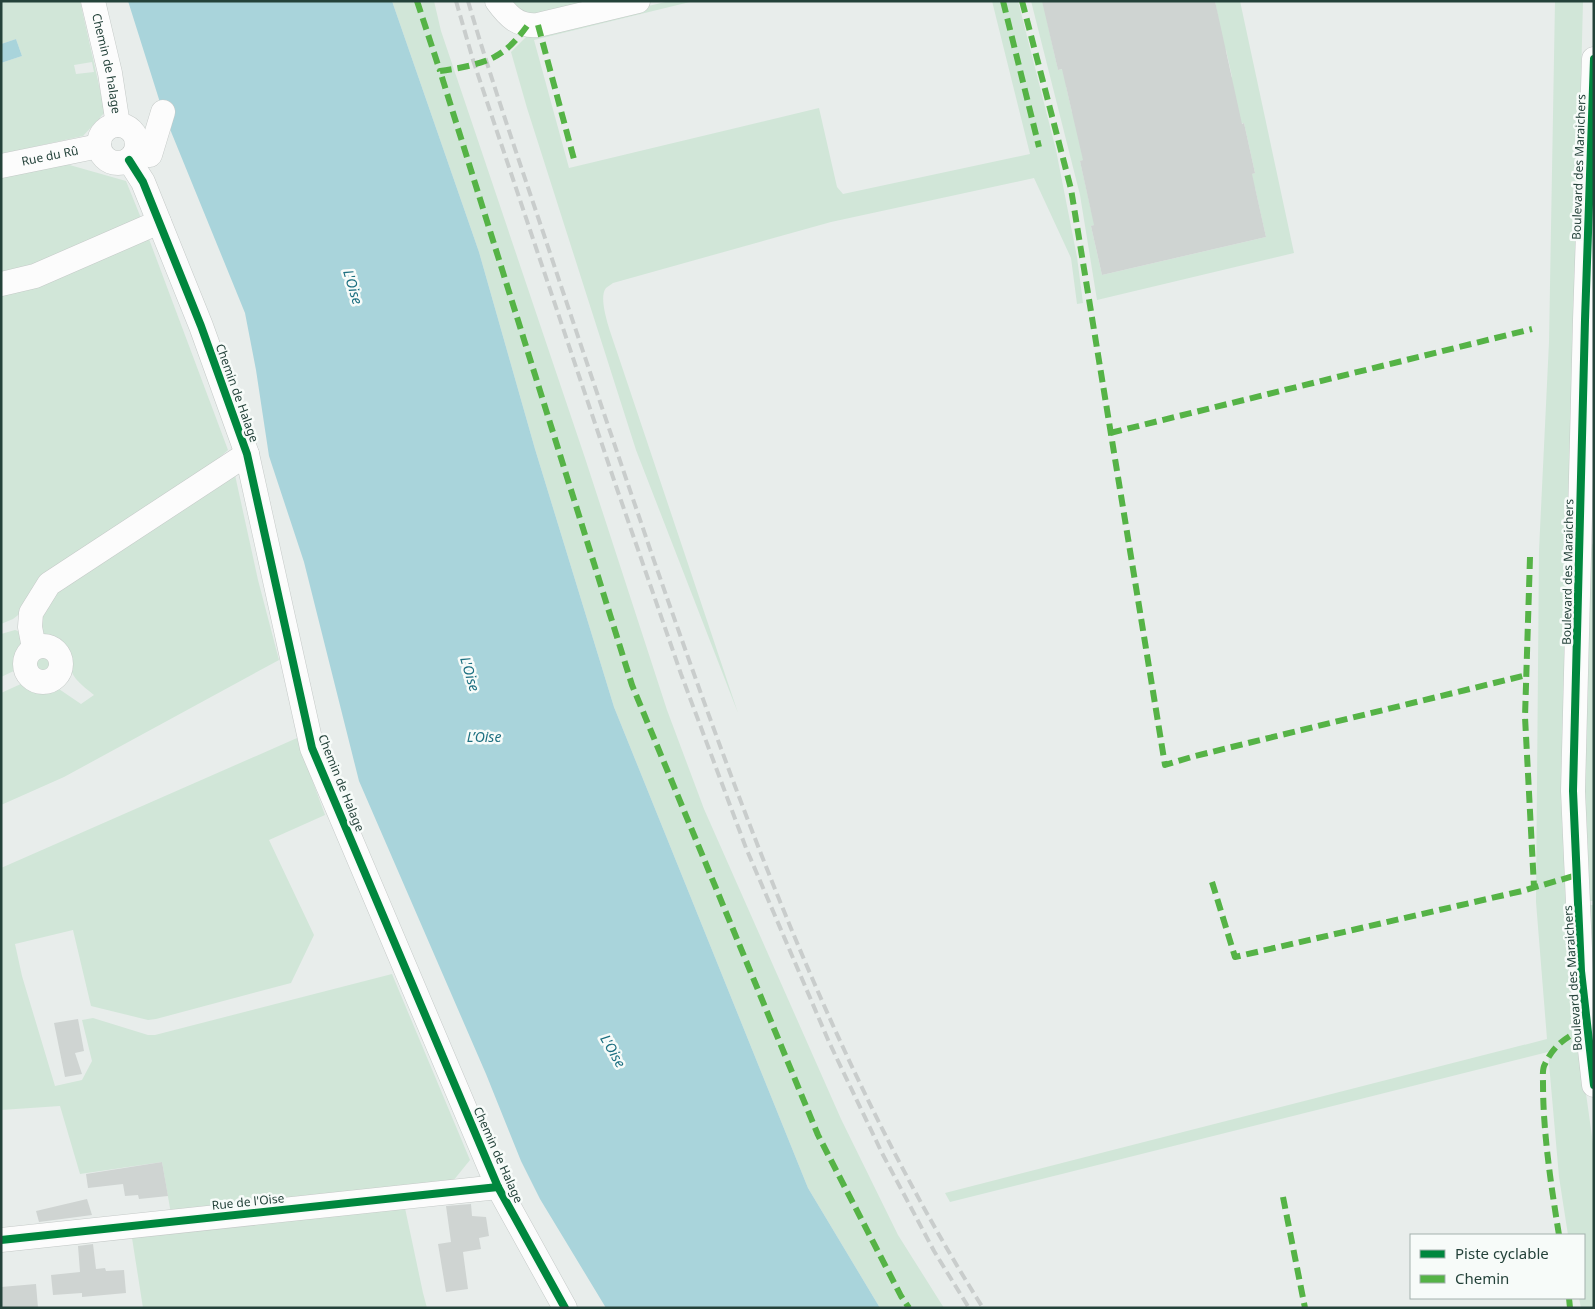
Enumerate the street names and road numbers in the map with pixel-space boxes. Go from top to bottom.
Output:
street label: Chemin de halage [88,12,125,115]
street label: Boulevard des Maraichers [1567,94,1590,240]
street label: Rue du Rû [20,141,80,170]
street label: Chemin de Halage [212,341,263,445]
street label: Boulevard des Maraichers [1558,499,1577,645]
street label: Chemin de Halage [314,732,369,834]
street label: Boulevard des Maraichers [1559,904,1586,1051]
street label: Chemin de Halage [470,1104,527,1206]
street label: Rue de l'Oise [211,1189,285,1214]

